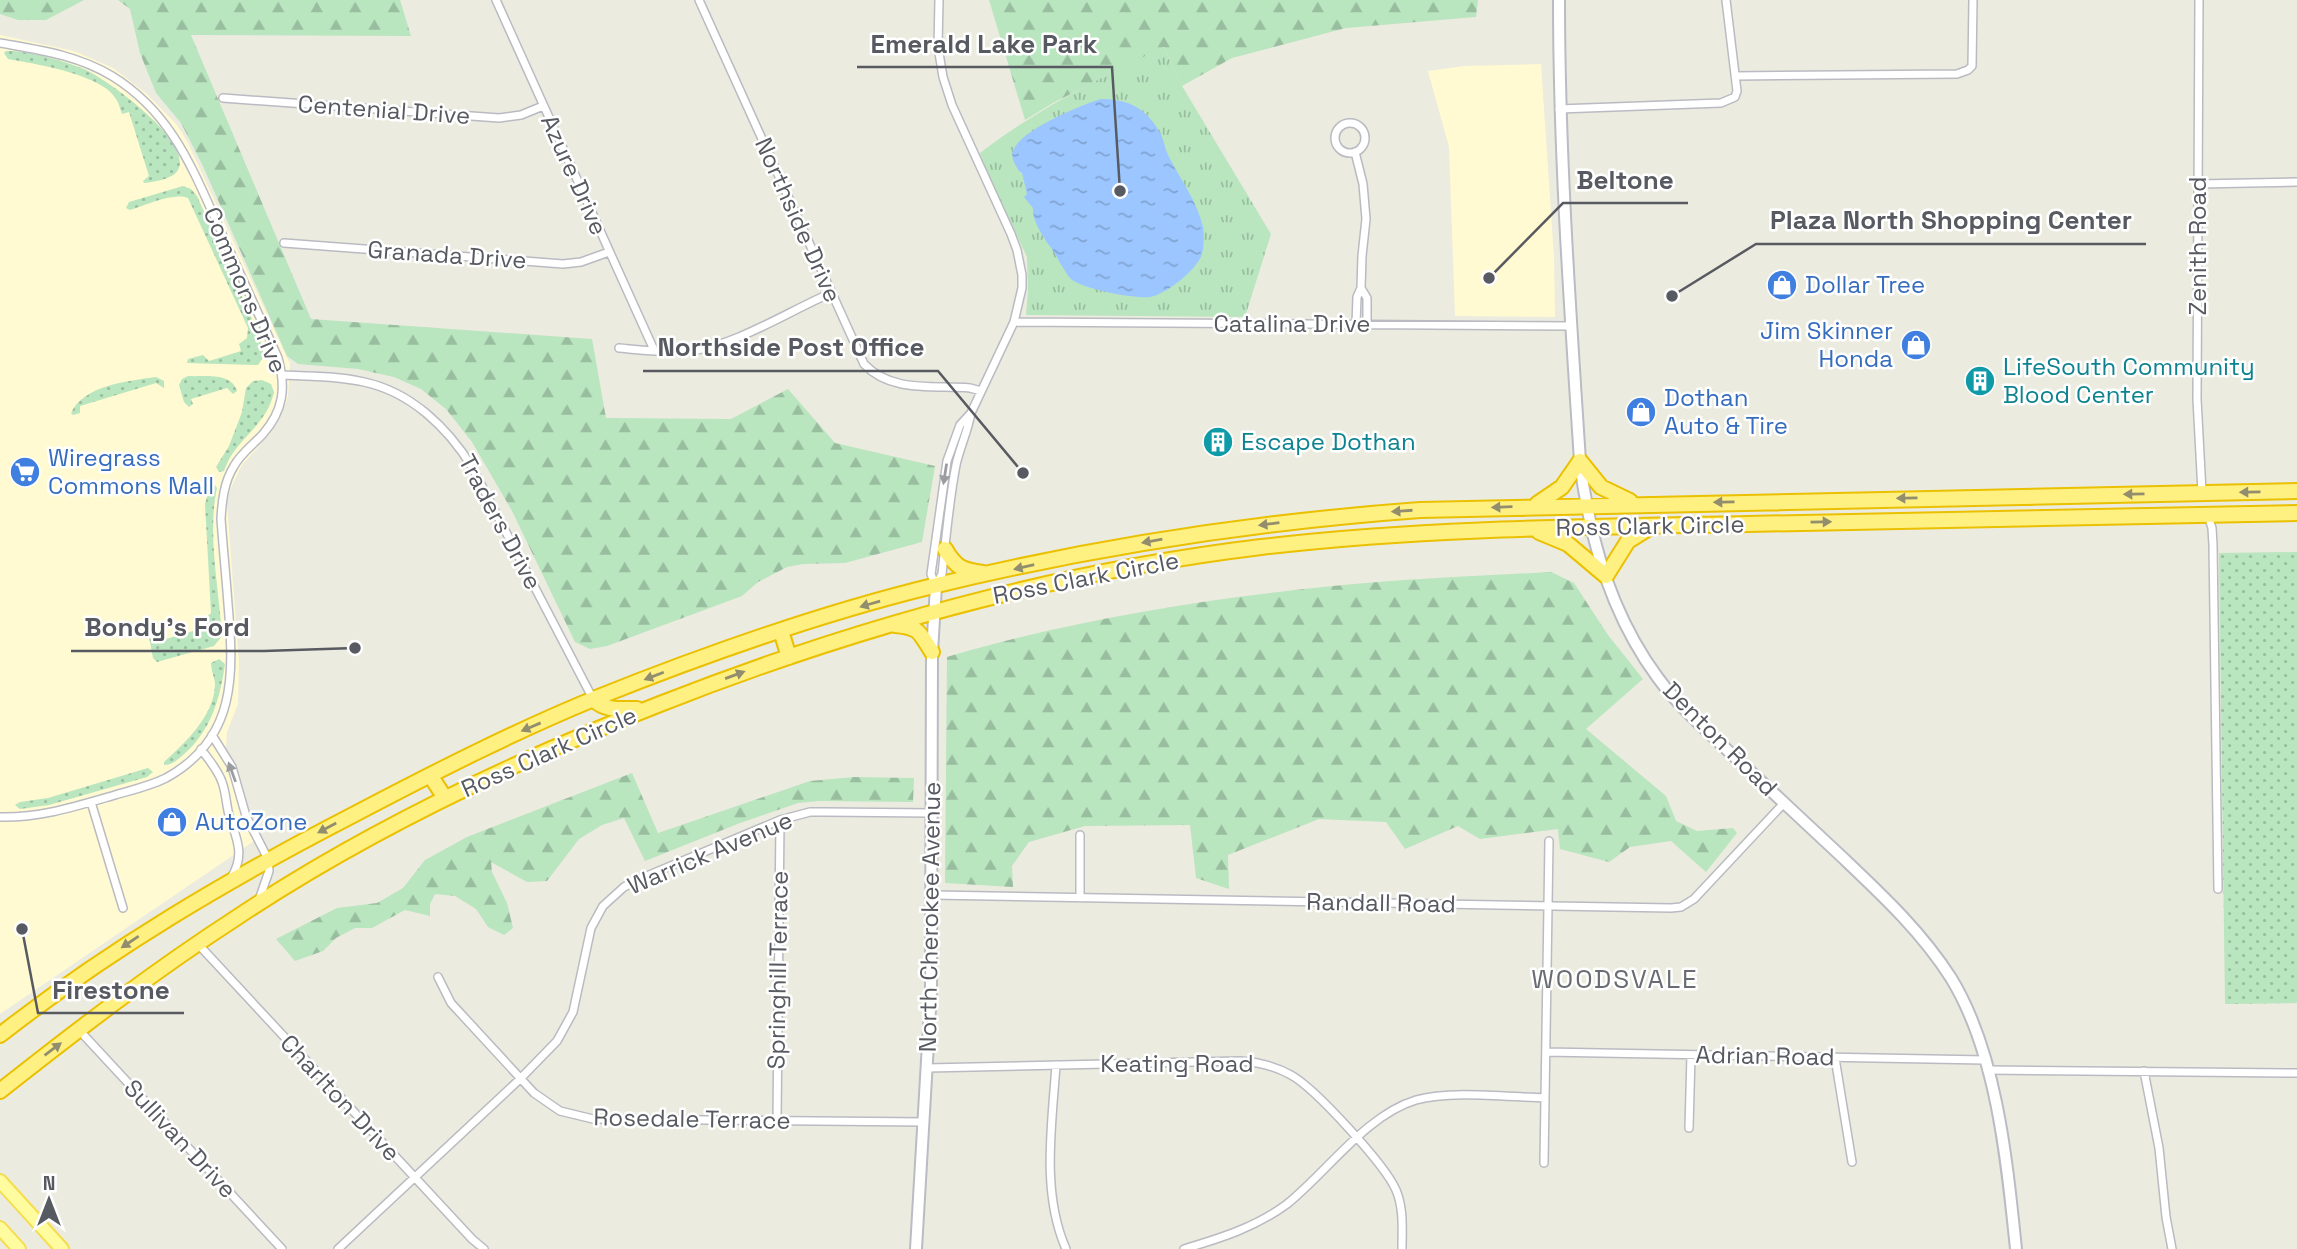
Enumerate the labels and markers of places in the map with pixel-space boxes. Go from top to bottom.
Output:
callout: Emerald Lake Park [857,20,1112,67]
callout: Beltone [1563,156,1688,203]
callout: Plaza North Shopping Center [1756,197,2146,244]
shop icon: Dollar Tree [1765,268,1799,302]
place label: Dollar Tree [1805,269,1925,300]
place label: Jim Skinner Honda [1760,315,1893,374]
callout: Northside Post Office [643,324,938,371]
shop icon: Jim Skinner Honda [1899,328,1933,362]
place label: LifeSouth Community Blood Center [2003,351,2255,410]
building icon: LifeSouth Community Blood Center [1963,364,1997,398]
place label: Dothan Auto & Tire [1664,382,1788,441]
shop icon: Dothan Auto & Tire [1624,395,1658,429]
building icon: Escape Dothan [1201,425,1235,459]
place label: Escape Dothan [1241,426,1416,457]
place label: Wiregrass Commons Mall [48,442,214,501]
supermarket icon: Wiregrass Commons Mall [8,455,42,489]
callout: Bondy's Ford [71,604,264,651]
shop icon: AutoZone [155,805,189,839]
place label: AutoZone [195,806,308,837]
callout: Firestone [38,966,184,1013]

